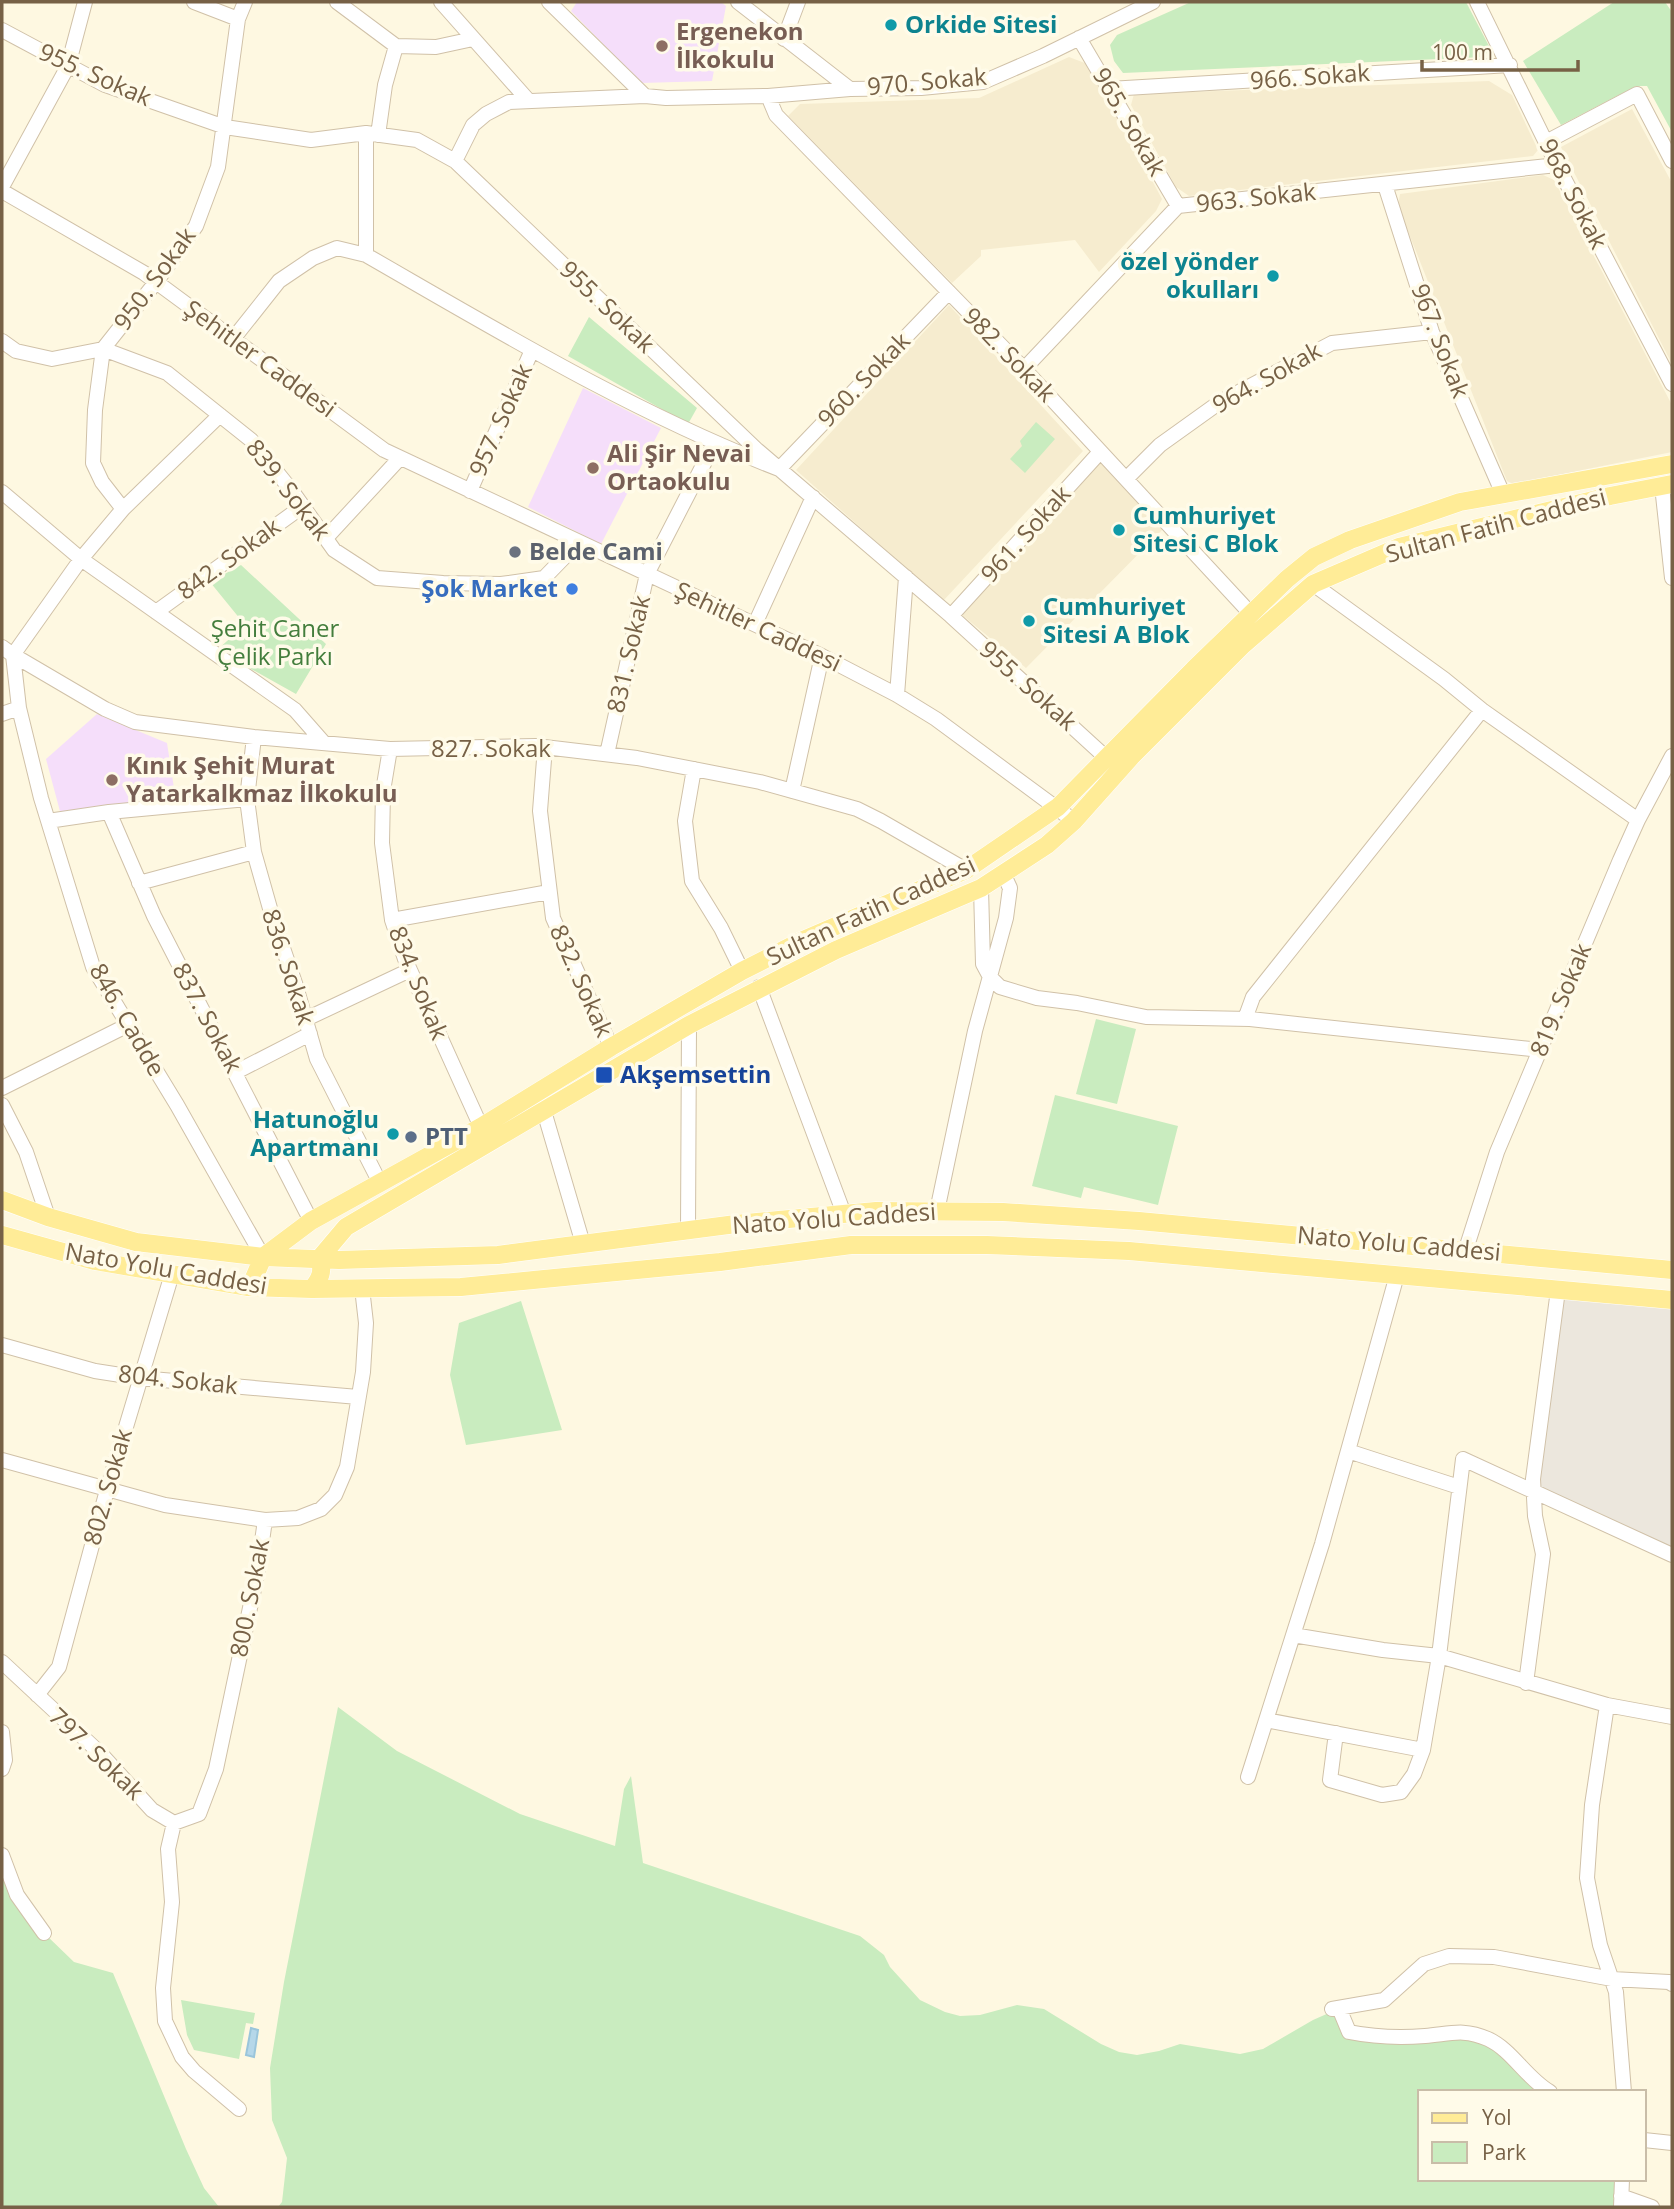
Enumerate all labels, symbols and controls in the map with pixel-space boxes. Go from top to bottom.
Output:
place label: Orkide Sitesi [905,7,1057,40]
place label: Ergenekon İlkokulu [676,14,804,75]
marker: Orkide Sitesi [883,17,899,33]
scale bar [1422,28,1578,72]
street label: 955. Sokak [34,34,157,113]
marker: Ergenekon İlkokulu [654,38,670,54]
text: 100 m [1432,38,1493,66]
street label: 966. Sokak [1249,55,1371,96]
street label: 970. Sokak [866,59,988,102]
street label: 965. Sokak [1086,61,1175,182]
street label: 968. Sokak [1532,132,1616,255]
street label: 963. Sokak [1195,174,1318,219]
street label: 950. Sokak [105,220,203,336]
place label: özel yönder okulları [1120,244,1259,305]
street label: 955. Sokak [553,252,663,360]
marker: özel yönder okulları [1265,268,1281,284]
street label: 967. Sokak [1405,279,1478,403]
street label: Şehitler Caddesi [178,291,344,424]
street label: 982. Sokak [957,299,1064,409]
street label: 960. Sokak [809,324,917,434]
street label: 964. Sokak [1206,333,1327,420]
street label: 957. Sokak [460,358,539,481]
street label: 839. Sokak [239,432,339,547]
place label: Ali Şir Nevai Ortaokulu [607,436,751,497]
marker: Ali Şir Nevai Ortaokulu [585,460,601,476]
street label: 961. Sokak [973,477,1078,589]
street label: Sultan Fatih Caddesi [1382,479,1609,570]
place label: Cumhuriyet Sitesi C Blok [1133,498,1278,559]
street label: 842. Sokak [170,509,287,606]
marker: Cumhuriyet Sitesi C Blok [1111,522,1127,538]
place label: Belde Cami [529,534,663,567]
marker: Belde Cami [507,544,523,560]
place label: Şok Market [421,571,558,604]
street label: Şehitler Caddesi [670,573,847,679]
marker: Şok Market [564,581,580,597]
place label: Cumhuriyet Sitesi A Blok [1043,589,1190,650]
street label: 831. Sokak [598,591,657,716]
park label: Şehit Caner Çelik Parkı [211,611,340,672]
marker: Cumhuriyet Sitesi A Blok [1021,613,1037,629]
street label: 955. Sokak [973,633,1085,738]
street label: 827. Sokak [431,731,551,764]
place label: Kınık Şehit Murat Yatarkalkmaz İlkokulu [126,748,398,809]
marker: Kınık Şehit Murat Yatarkalkmaz İlkokulu [104,772,120,788]
street label: Sultan Fatih Caddesi [761,847,980,973]
street label: 836. Sokak [255,904,324,1029]
street label: 832. Sokak [543,919,622,1042]
street label: 834. Sokak [382,921,457,1045]
street label: 819. Sokak [1521,937,1598,1061]
street label: 846. Cadde [83,957,174,1082]
street label: 837. Sokak [166,957,251,1078]
place label: Akşemsettin [620,1057,771,1090]
marker: Akşemsettin [594,1065,614,1085]
place label: Hatunoğlu Apartmanı [250,1102,379,1163]
place label: PTT [425,1119,468,1152]
marker: Hatunoğlu Apartmanı [385,1126,401,1142]
marker: PTT [403,1129,419,1145]
street label: Nato Yolu Caddesi [731,1194,937,1241]
street label: Nato Yolu Caddesi [1296,1217,1502,1268]
street label: Nato Yolu Caddesi [63,1234,270,1302]
street label: 804. Sokak [117,1356,240,1401]
street label: 802. Sokak [74,1424,139,1549]
street label: 800. Sokak [221,1535,276,1660]
street label: 797. Sokak [42,1699,152,1807]
legend [1418,2090,1646,2181]
text: Yol [1482,2103,1512,2131]
text: Park [1482,2138,1526,2166]

